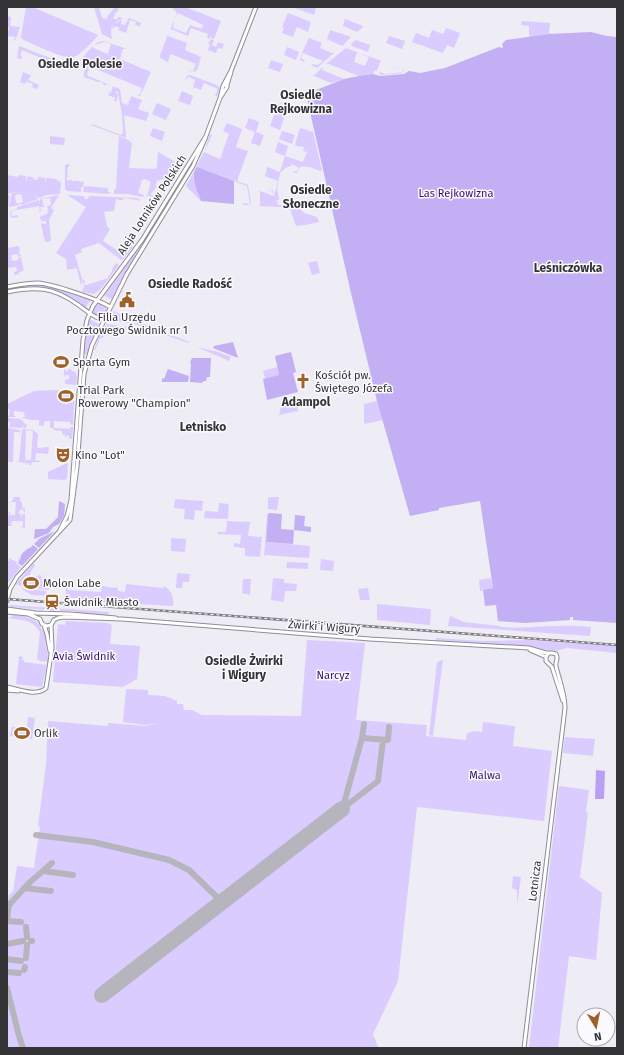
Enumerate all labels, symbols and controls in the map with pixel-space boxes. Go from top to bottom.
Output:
district label: Osiedle Polesie [38,57,122,71]
district label: Osiedle Rejkowizna [270,88,332,116]
street label: Aleja Lotników Polskich [115,153,189,257]
district label: Osiedle Słoneczne [283,183,340,211]
park label: Las Rejkowizna [418,187,494,200]
district label: Leśniczówka [534,261,603,275]
district label: Osiedle Radość [148,277,232,291]
public building icon: Filia Urzędu Pocztowego Świdnik nr 1 [118,291,136,309]
place label: Filia Urzędu Pocztowego Świdnik nr 1 [66,311,188,337]
sports icon: Sparta Gym [52,353,70,371]
place label: Sparta Gym [73,356,130,369]
place label: Kościół pw. Świętego Józefa [315,369,393,395]
church icon: Kościół pw. Świętego Józefa [294,372,312,390]
place label: Trial Park Rowerowy "Champion" [78,384,190,410]
sports icon: Trial Park Rowerowy "Champion" [57,387,75,405]
district label: Adampol [281,395,331,409]
district label: Letnisko [180,420,226,434]
theatre icon: Kino "Lot" [54,446,72,464]
place label: Kino "Lot" [75,449,125,462]
sports icon: Molon Labe [22,574,40,592]
place label: Molon Labe [43,577,101,590]
station icon: Świdnik Miasto [43,593,61,611]
place label: Świdnik Miasto [64,595,139,609]
street label: Żwirki i Wigury [287,617,361,636]
park label: Avia Świdnik [53,649,116,663]
district label: Osiedle Żwirki i Wigury [205,653,283,682]
park label: Narcyz [317,669,350,682]
sports icon: Orlik [13,724,31,742]
place label: Orlik [34,727,58,740]
park label: Malwa [469,769,501,782]
street label: Lotnicza [526,860,544,902]
north arrow [576,1007,616,1047]
text: N [593,1029,602,1043]

